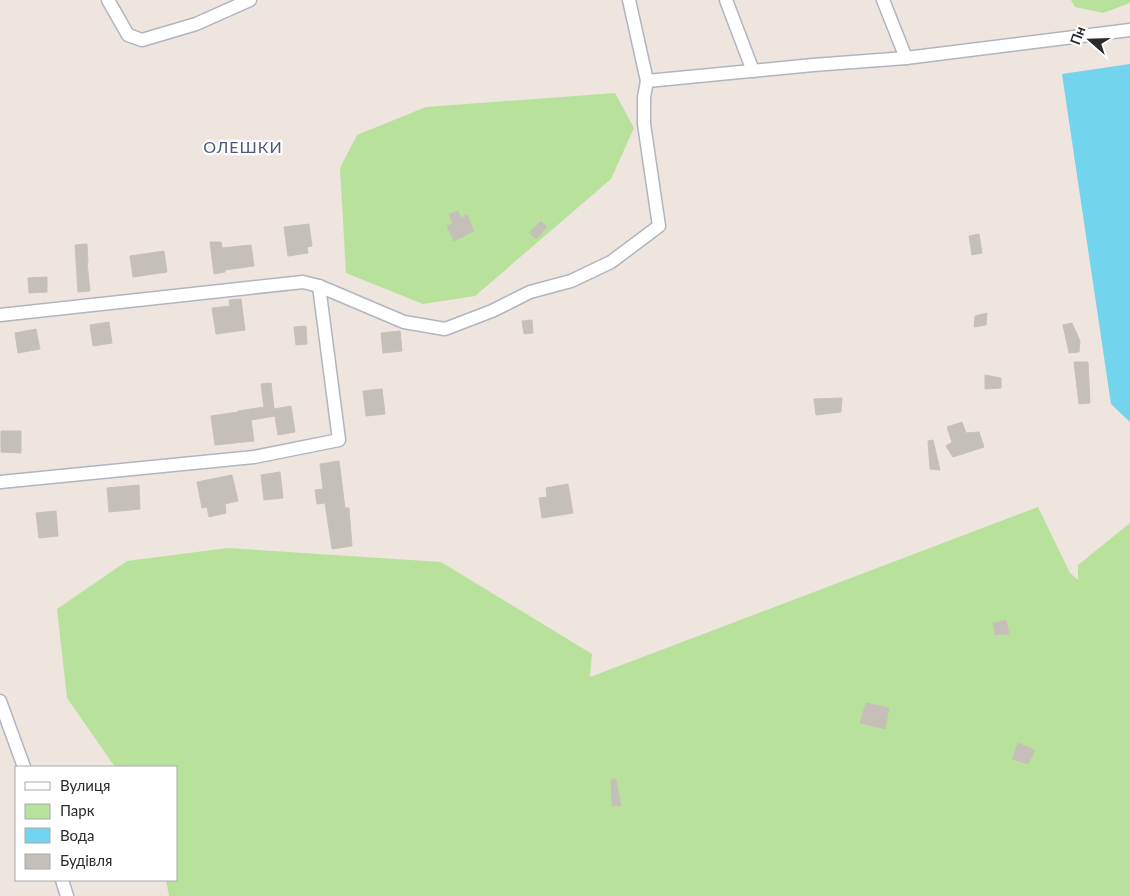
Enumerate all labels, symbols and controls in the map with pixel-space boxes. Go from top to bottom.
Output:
north arrow [1065,15,1115,65]
text: Пн [1066,24,1088,47]
district label: ОЛЕШКИ [203,137,283,156]
legend [15,766,178,881]
text: Вулиця [60,776,110,794]
text: Парк [60,801,95,819]
text: Вода [60,826,95,844]
text: Будівля [60,851,112,869]

